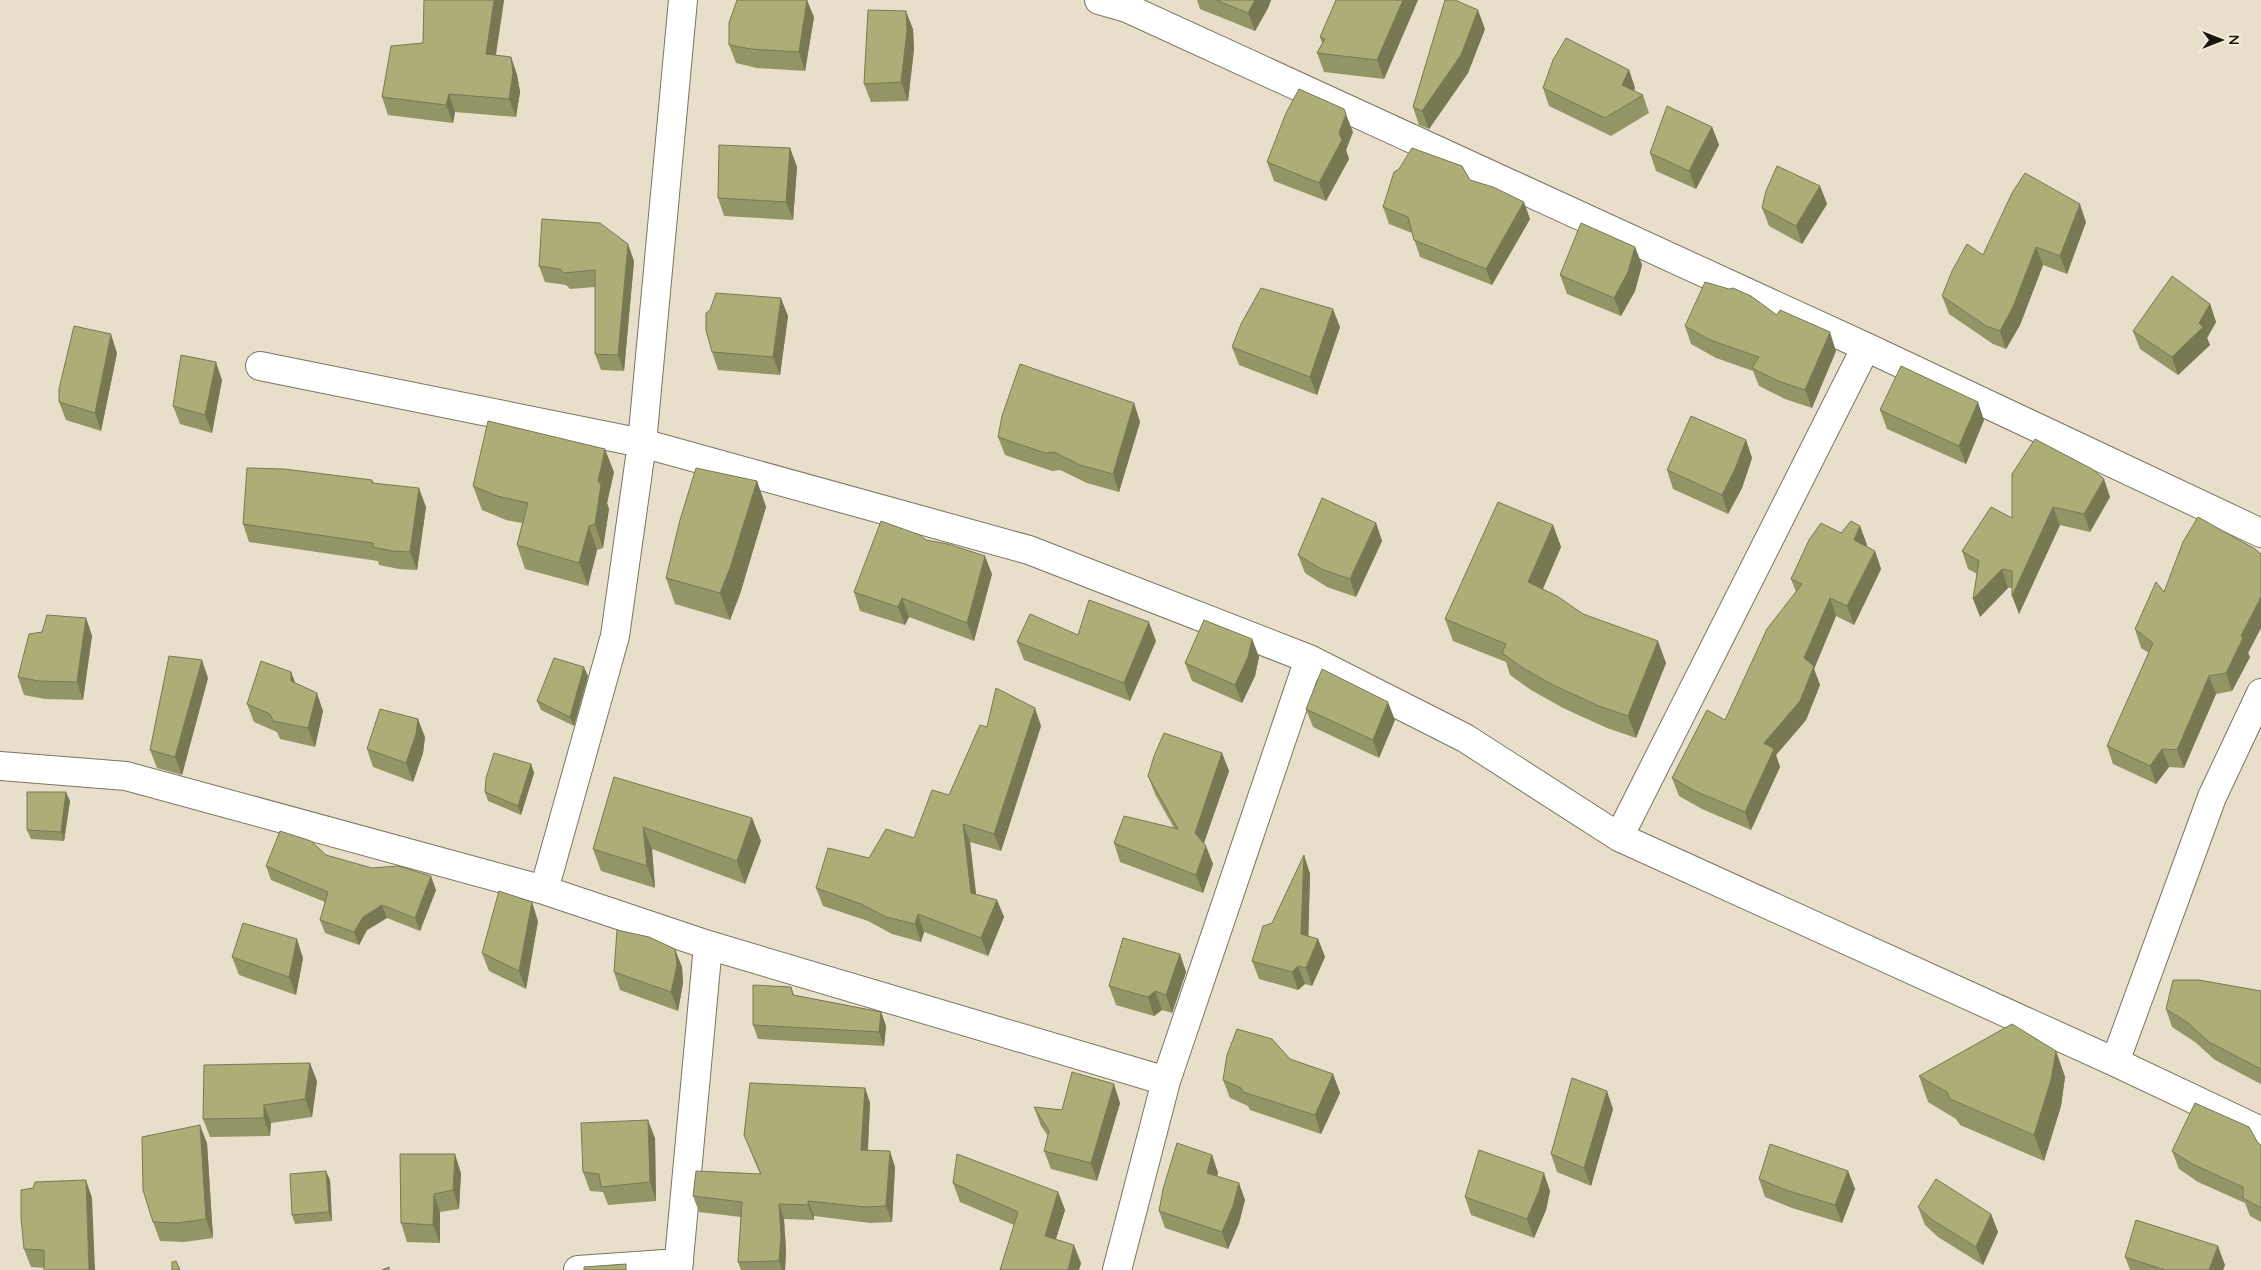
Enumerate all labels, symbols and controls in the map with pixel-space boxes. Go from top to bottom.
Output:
north arrow [2196,15,2246,65]
text: N [2225,35,2243,45]

